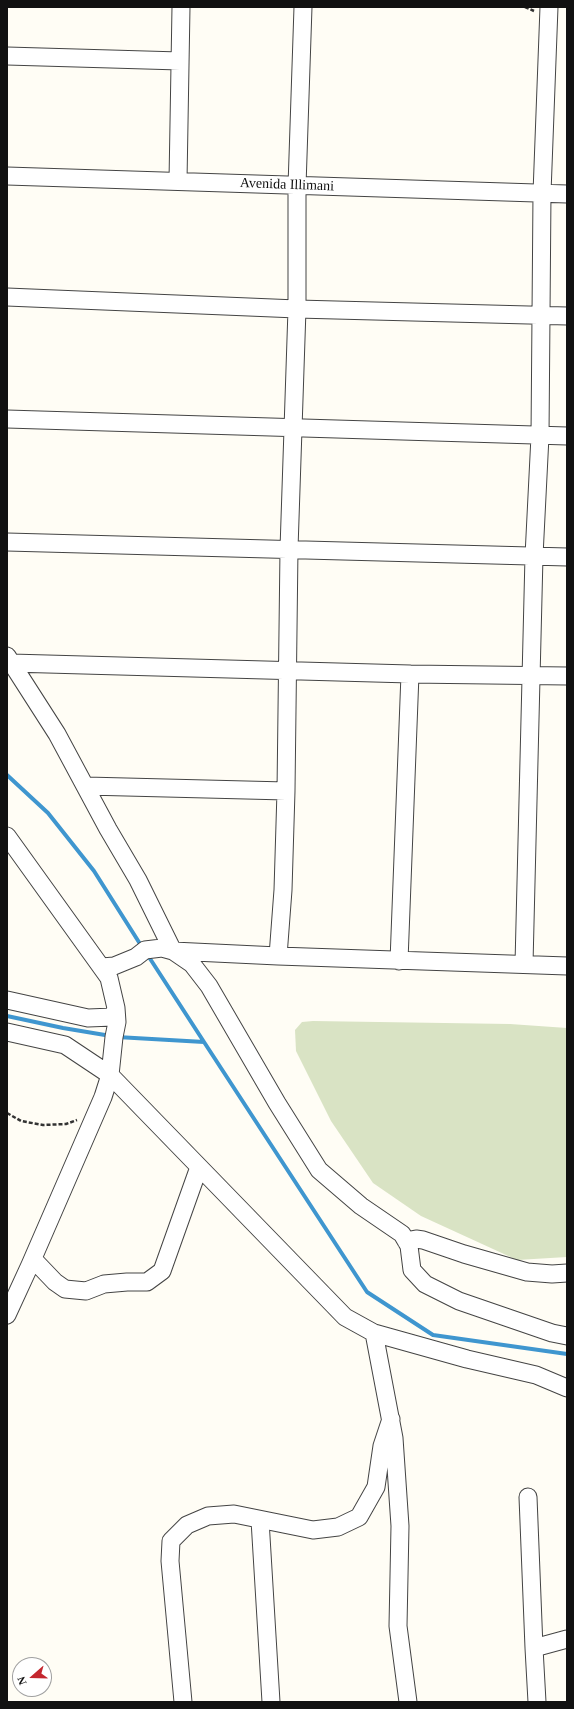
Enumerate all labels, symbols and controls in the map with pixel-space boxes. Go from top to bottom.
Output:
street label: Avenida Illimani [240,175,334,195]
north arrow [12,1657,52,1697]
text: N [15,1675,29,1687]

